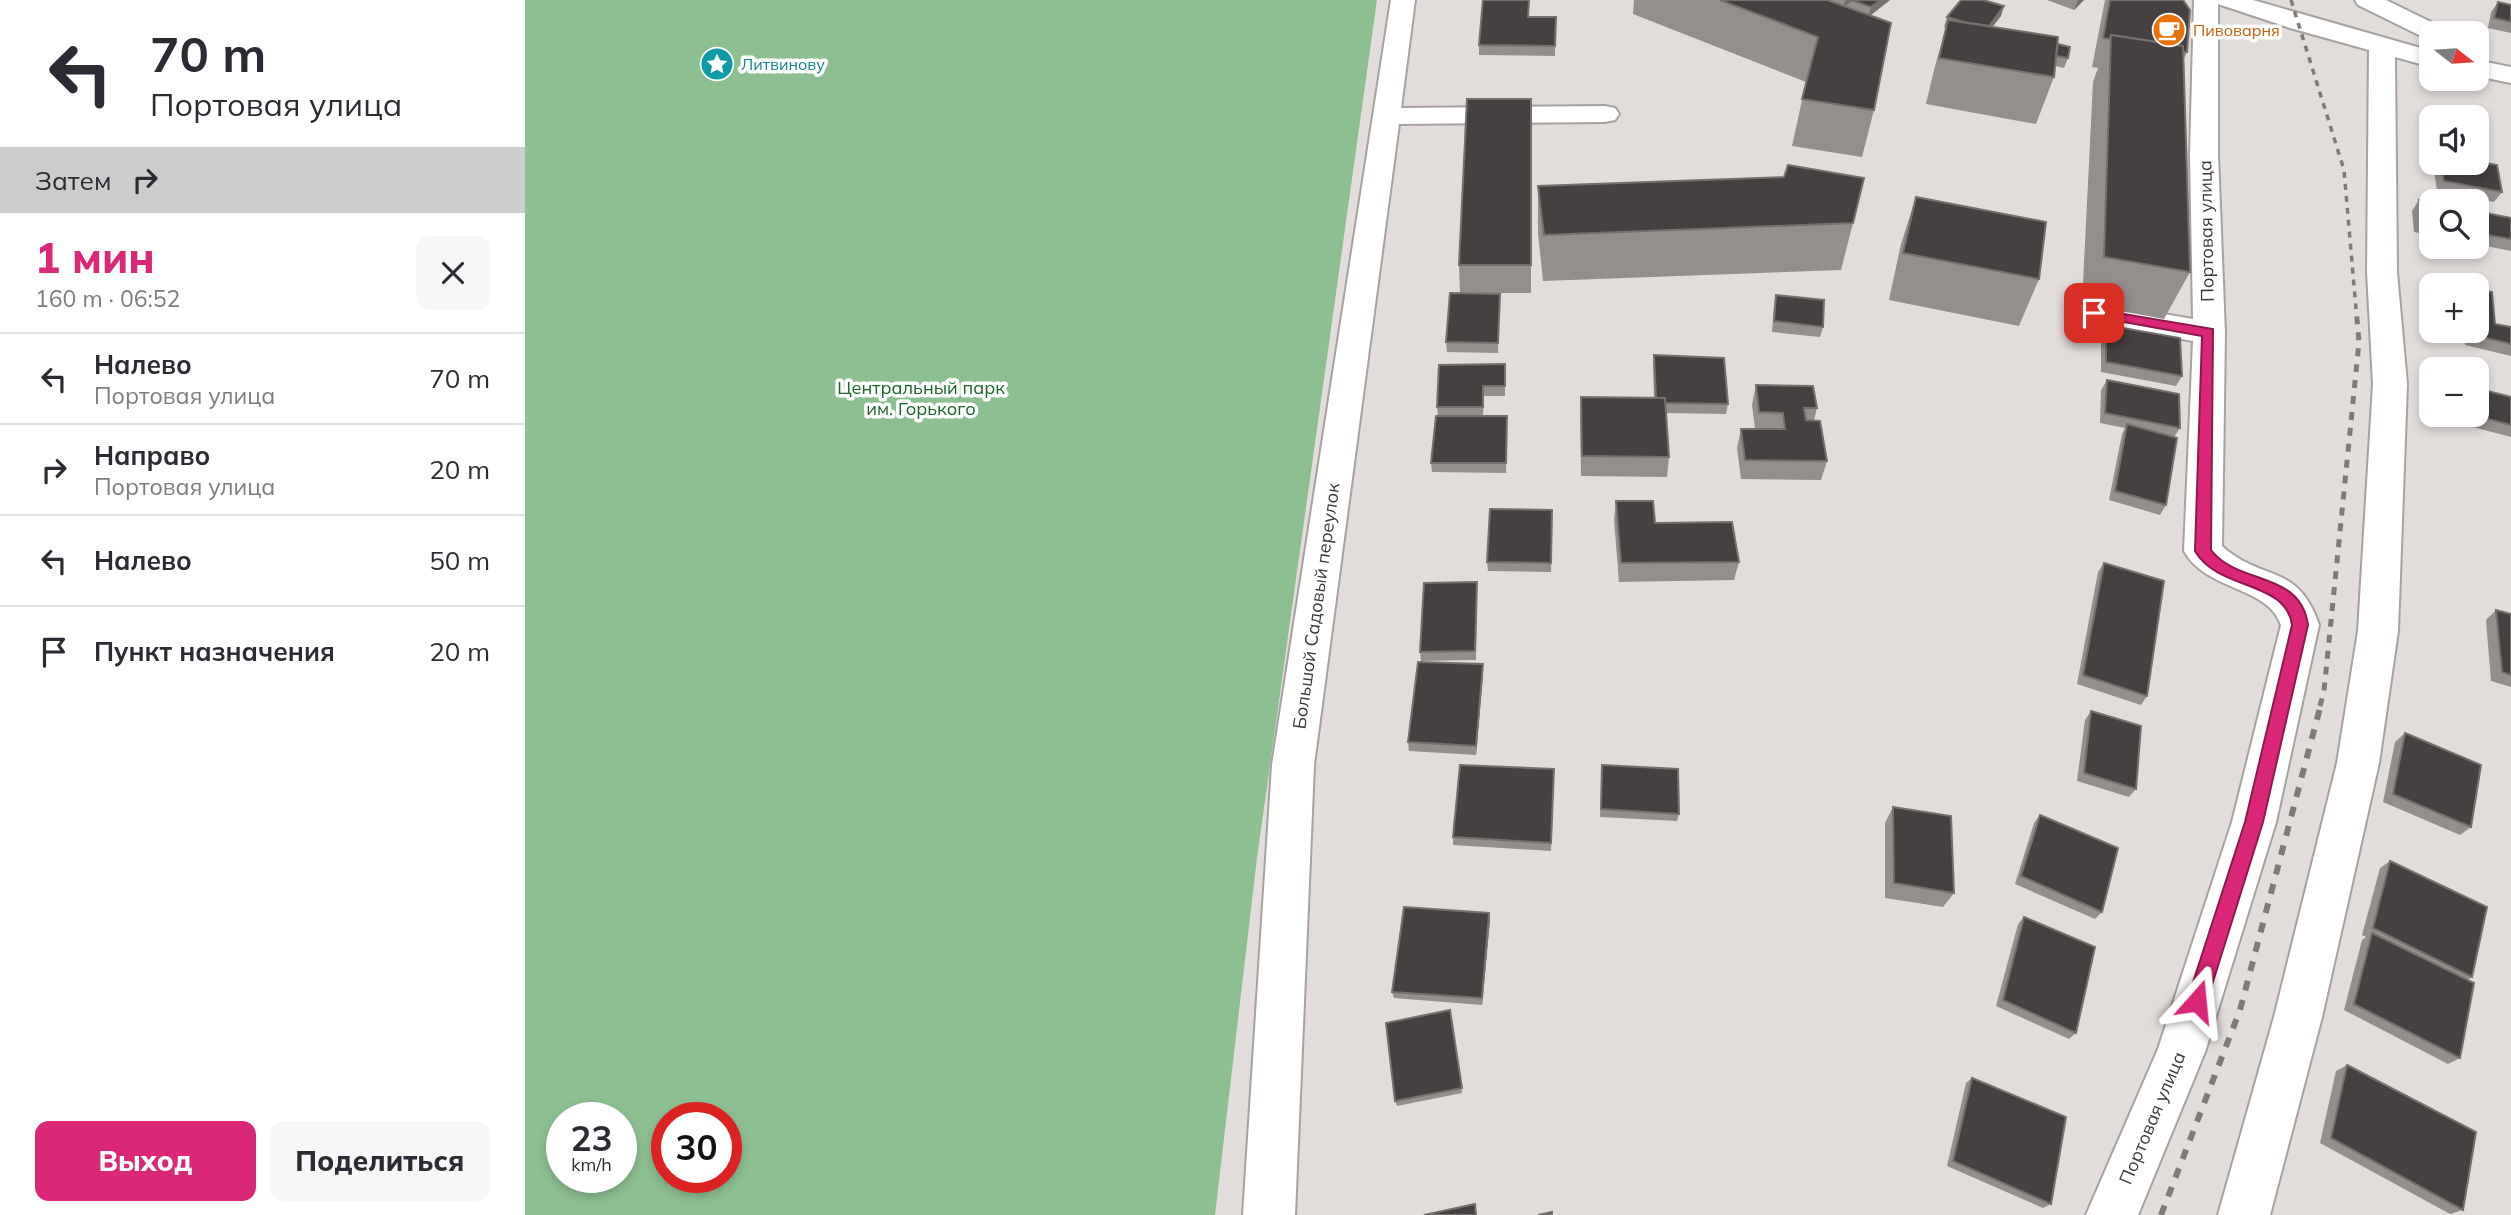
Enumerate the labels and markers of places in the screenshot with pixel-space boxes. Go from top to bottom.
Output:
cafe icon: Пивоварня [2150,11,2188,49]
place label: Пивоварня [2193,20,2280,40]
place icon: Литвинову [698,45,736,83]
place label: Литвинову [741,54,825,74]
pin [2064,283,2124,343]

